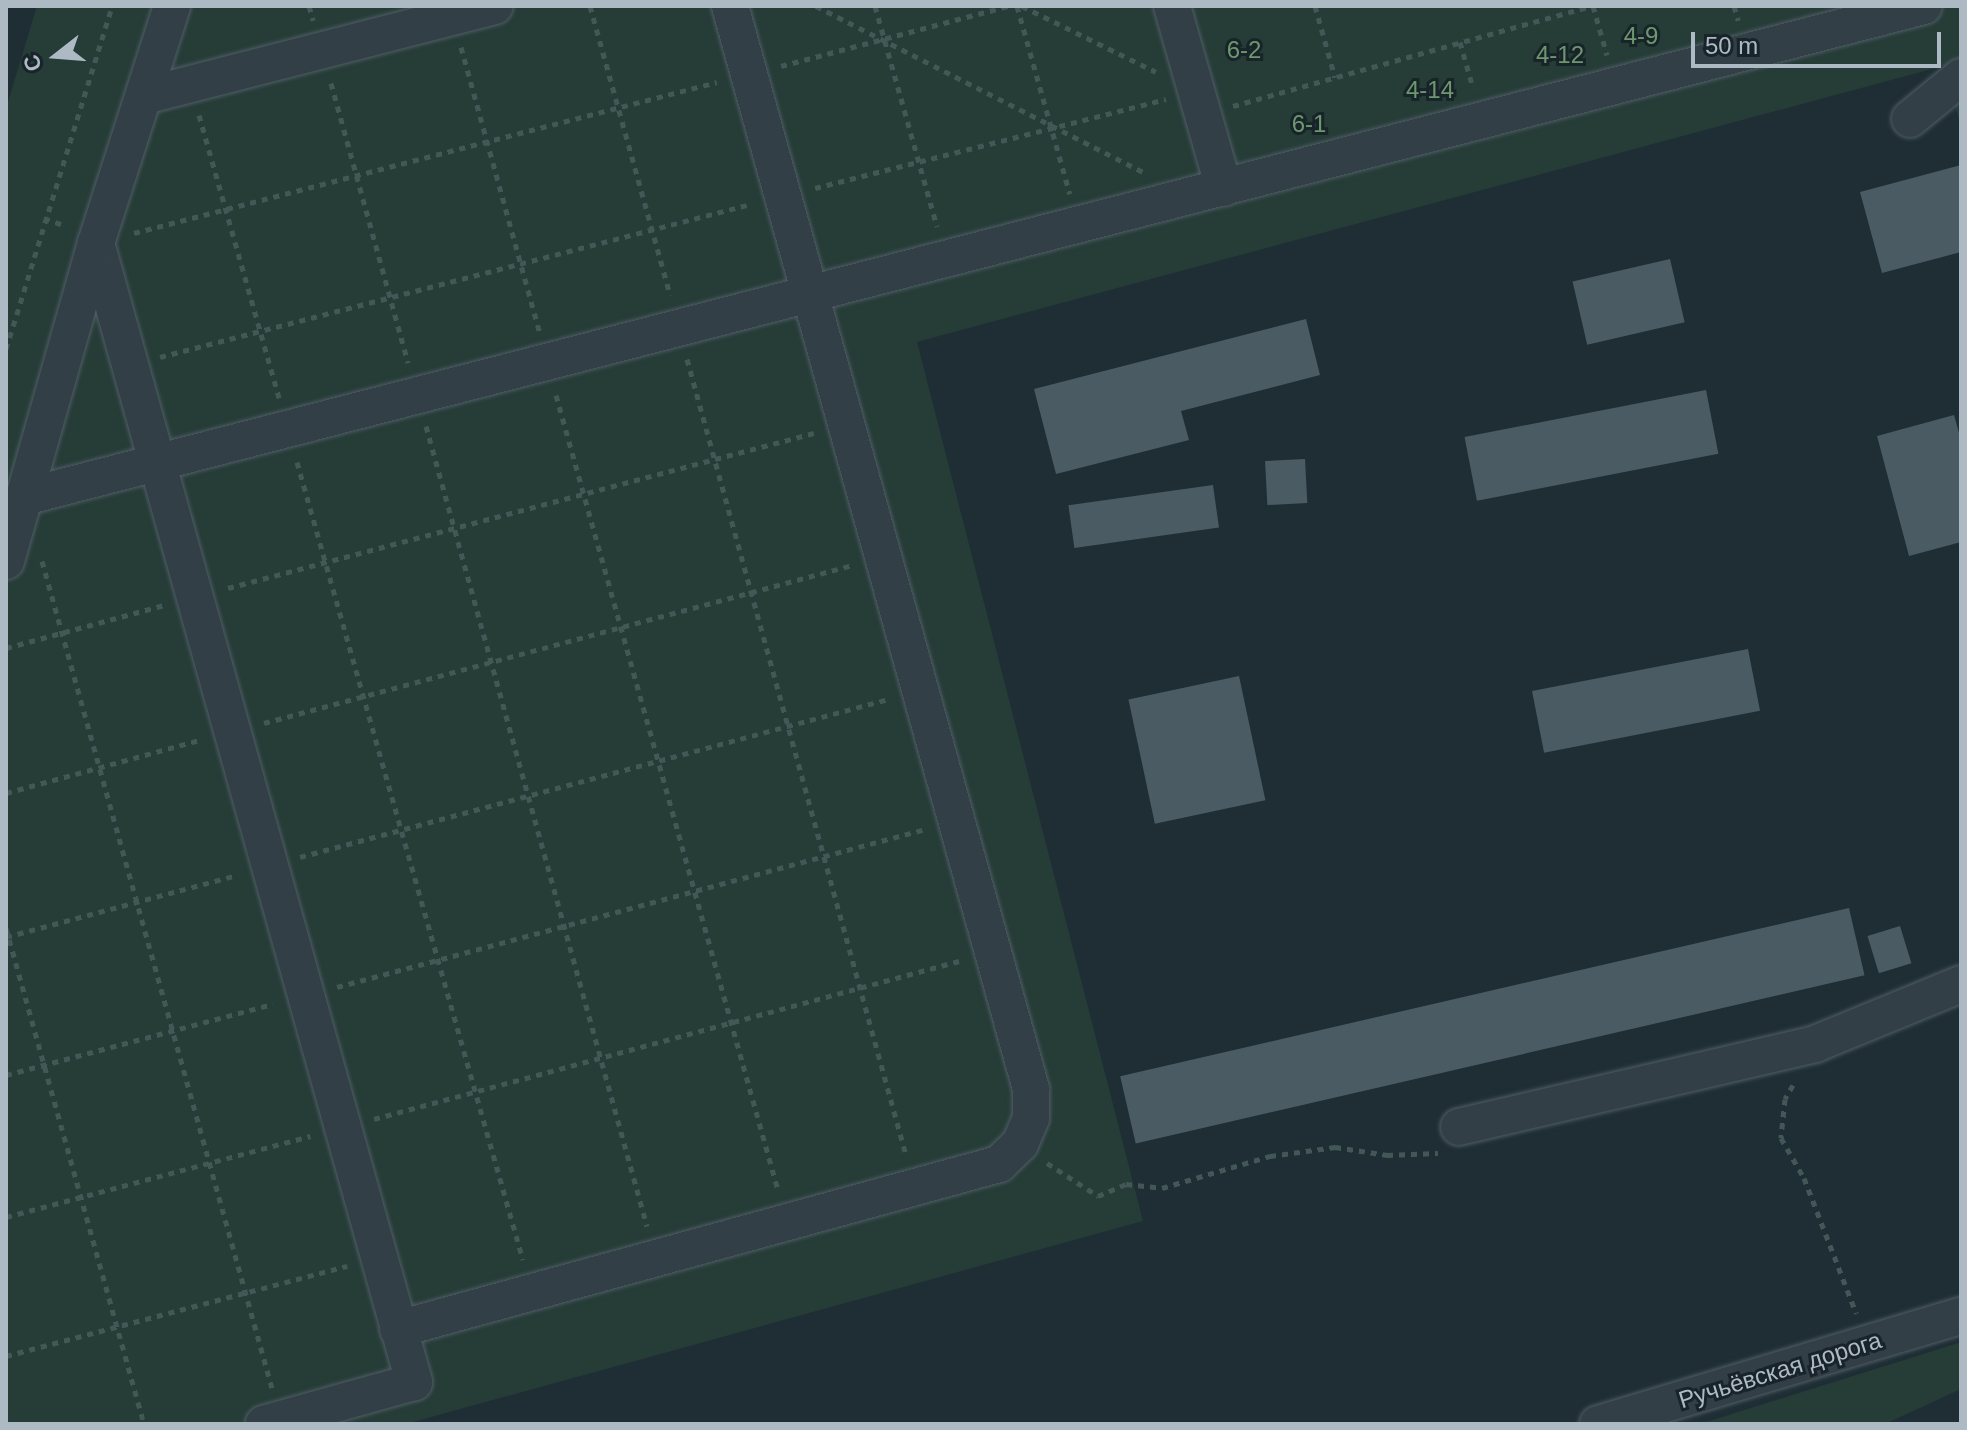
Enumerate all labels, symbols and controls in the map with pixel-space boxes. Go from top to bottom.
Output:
north arrow [16,16,96,96]
scale bar [1695,16,1945,66]
park label: 4-9 [1624,22,1658,50]
text: 50 m [1705,32,1758,59]
park label: 6-2 [1227,36,1261,64]
park label: 4-12 [1536,41,1584,69]
text: С [18,52,47,74]
park label: 4-14 [1406,76,1454,104]
park label: 6-1 [1292,110,1326,138]
street label: Ручьёвская дорога [1675,1325,1885,1415]

